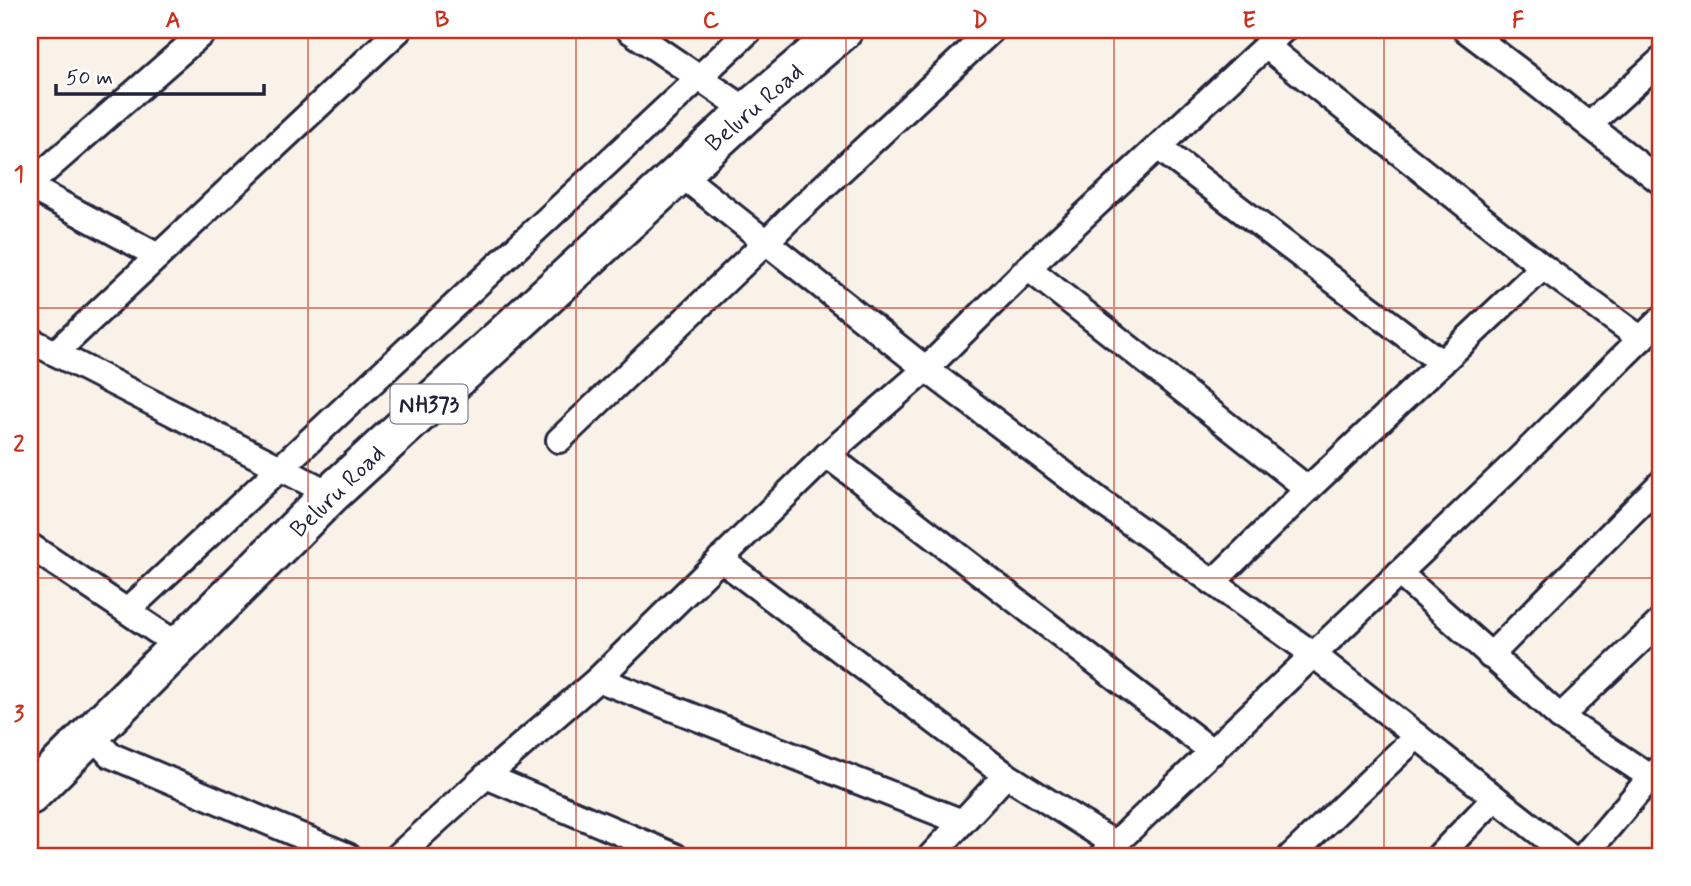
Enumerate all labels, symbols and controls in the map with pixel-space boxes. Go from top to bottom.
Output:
text: A [165,6,181,36]
text: B [435,6,450,36]
text: C [703,6,720,36]
text: D [972,6,988,36]
text: E [1242,6,1256,36]
text: F [1512,6,1524,36]
scale bar [56,52,264,96]
street label: Beluru Road [699,57,811,159]
text: 50 m [66,64,113,92]
text: 1 [14,160,24,190]
road number: NH373 [390,384,467,424]
text: 2 [13,430,25,460]
street label: Beluru Road [284,439,392,545]
text: 3 [14,700,25,730]

